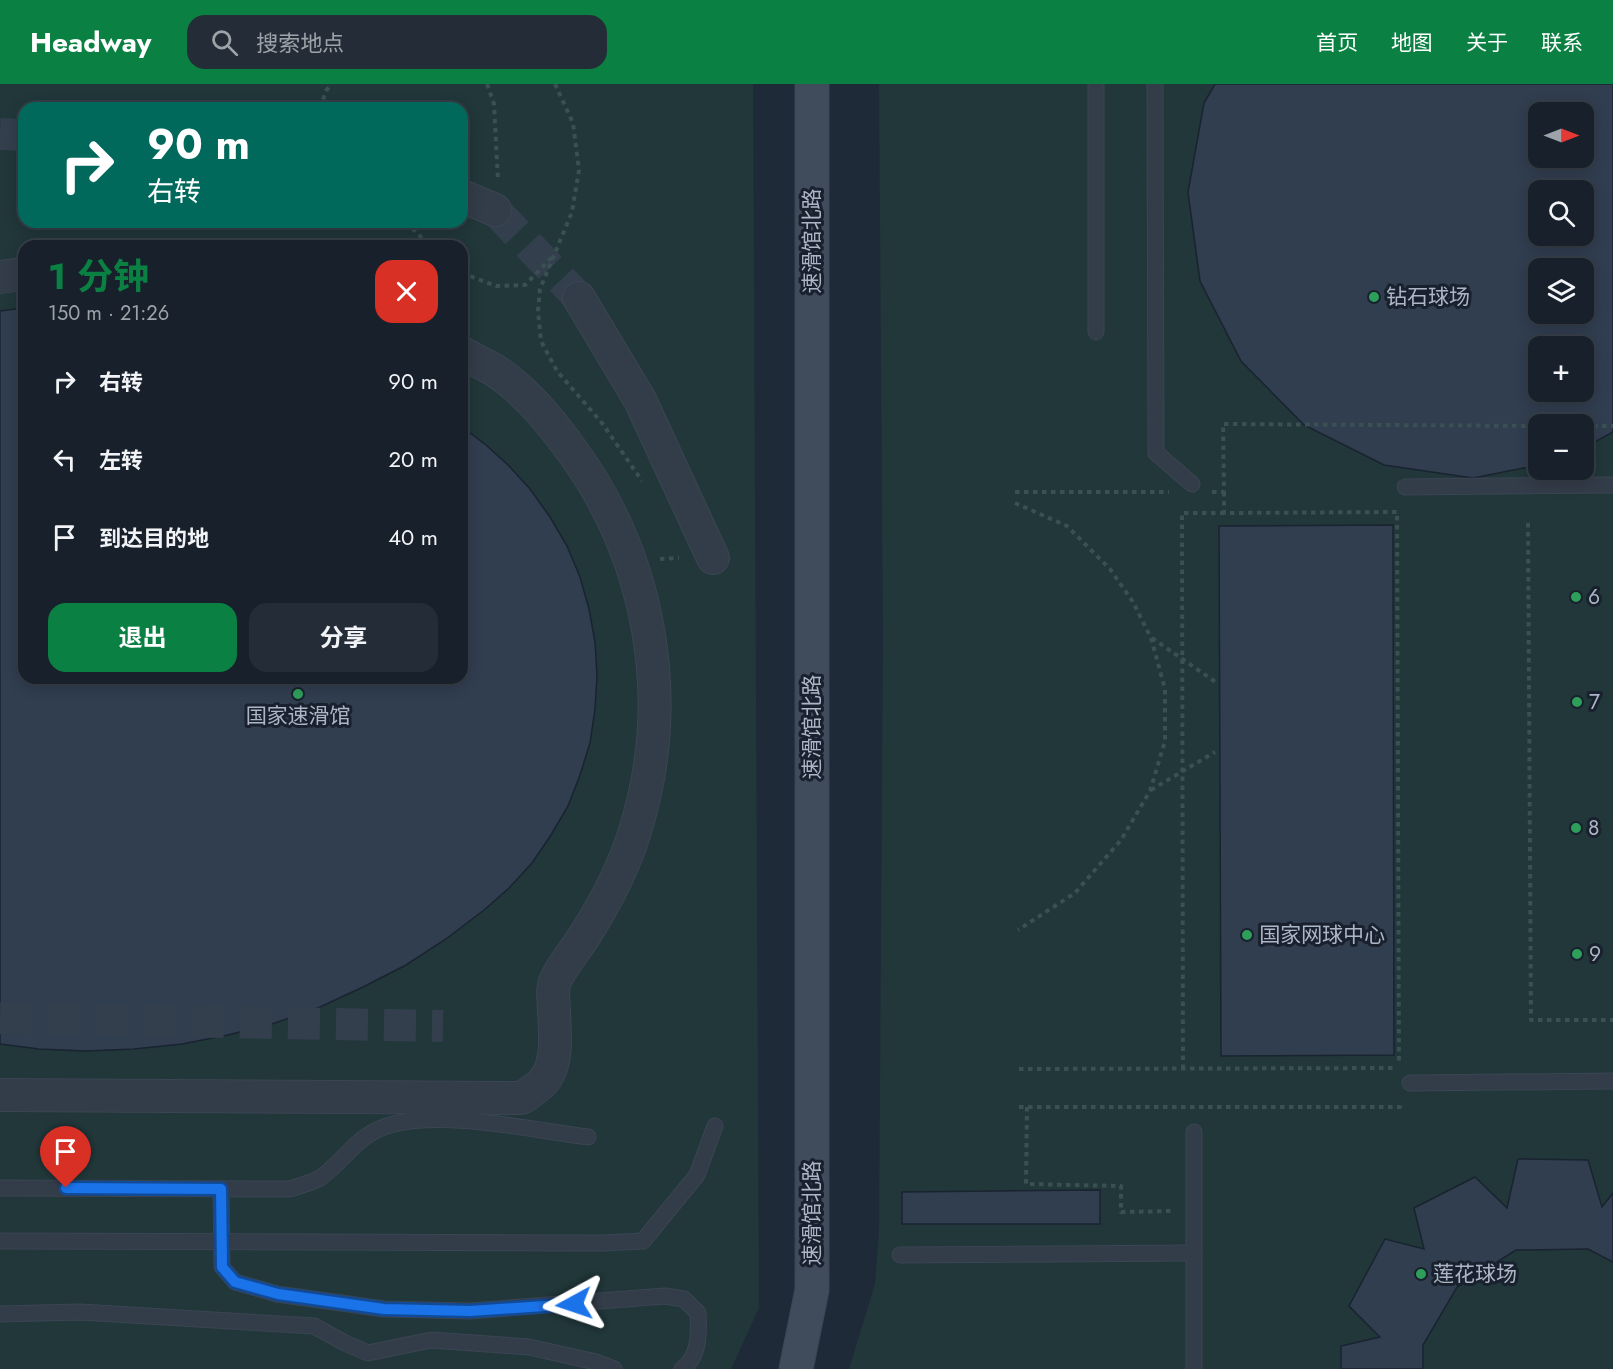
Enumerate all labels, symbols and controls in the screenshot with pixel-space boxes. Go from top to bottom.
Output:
search box [187,15,607,69]
text: Headway [30,22,151,63]
icon: search [208,26,241,59]
text: 搜索地点 [256,27,344,59]
text: 首页 [1316,28,1358,58]
text: 地图 [1391,28,1433,58]
text: 关于 [1466,28,1508,58]
text: 联系 [1541,28,1583,58]
north arrow [1528,102,1594,168]
map controls [1528,102,1594,480]
text: 90 m [147,114,250,175]
icon: right [48,126,126,204]
text: 右转 [147,172,201,211]
button: search [1528,180,1594,246]
street label: 速滑馆北路 [797,189,827,294]
text: 1 分钟 [48,250,149,302]
button: layers [1528,258,1594,324]
button: close [375,260,438,323]
place label: 钻石球场 [1386,282,1470,312]
marker: 钻石球场 [1367,290,1381,304]
text: 150 m · 21:26 [48,299,169,328]
button: + [1528,336,1594,402]
icon: right [48,365,81,398]
text: 90 m [388,365,438,397]
text: 右转 [99,366,143,398]
button: − [1528,414,1594,480]
icon: left [48,443,81,476]
text: 20 m [389,443,438,475]
text: 左转 [99,444,143,476]
icon: arrive [48,521,81,554]
text: 40 m [388,521,438,553]
text: 到达目的地 [99,522,209,554]
place label: 6 [1588,582,1600,612]
marker: 6 [1569,590,1583,604]
button: 退出 [48,603,237,672]
button: 分享 [249,603,438,672]
street label: 速滑馆北路 [797,675,827,780]
marker: 国家速滑馆 [291,687,305,701]
place label: 7 [1589,687,1600,717]
marker: 7 [1570,695,1584,709]
place label: 国家速滑馆 [246,701,351,731]
place label: 8 [1588,813,1599,843]
marker: 8 [1569,821,1583,835]
place label: 国家网球中心 [1259,920,1385,950]
marker: 国家网球中心 [1240,928,1254,942]
place label: 9 [1589,939,1601,969]
marker: 9 [1570,947,1584,961]
pin [40,1126,91,1188]
icon: arrive [49,1135,82,1168]
street label: 速滑馆北路 [797,1161,827,1266]
place label: 莲花球场 [1433,1259,1517,1289]
marker: 莲花球场 [1414,1267,1428,1281]
position arrow [542,1272,606,1336]

